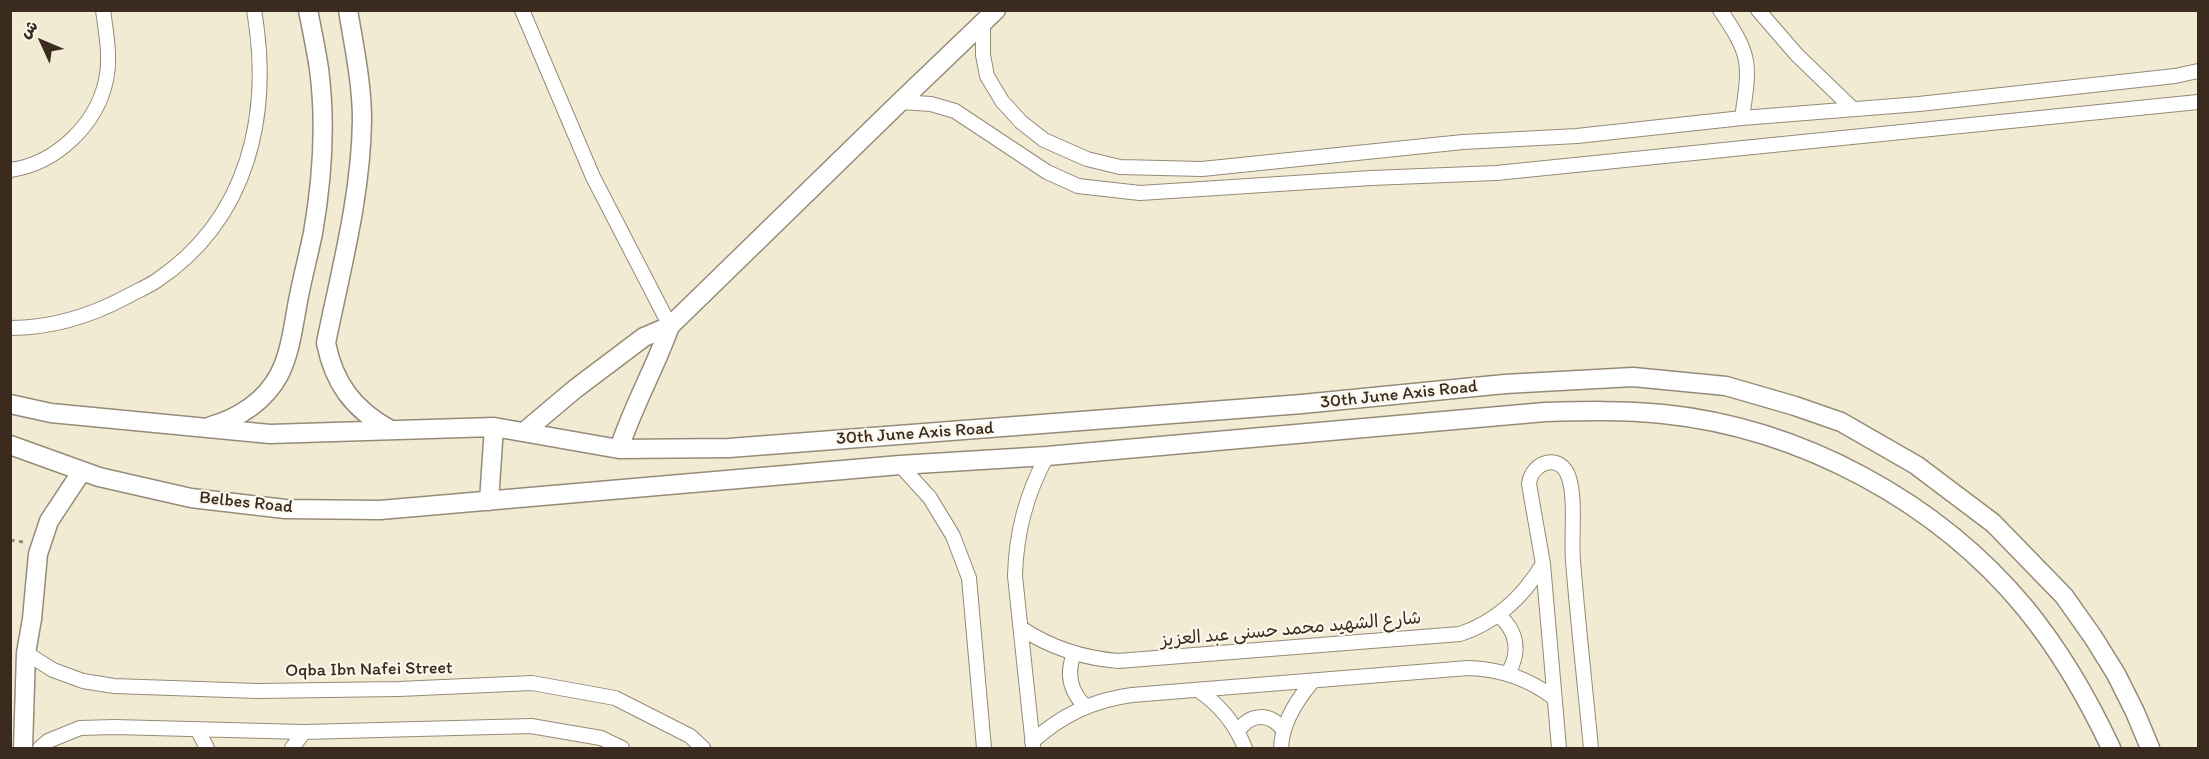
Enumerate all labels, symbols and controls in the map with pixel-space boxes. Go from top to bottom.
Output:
north arrow [12,12,72,72]
text: ش [16,16,42,42]
street label: 30th June Axis Road [1319,376,1479,414]
street label: 30th June Axis Road [835,418,995,450]
street label: Belbes Road [198,487,294,519]
street label: شارع الشهيد محمد حسنى عبد العزيز [1160,608,1422,652]
street label: Oqba Ibn Nafei Street [285,658,453,682]

